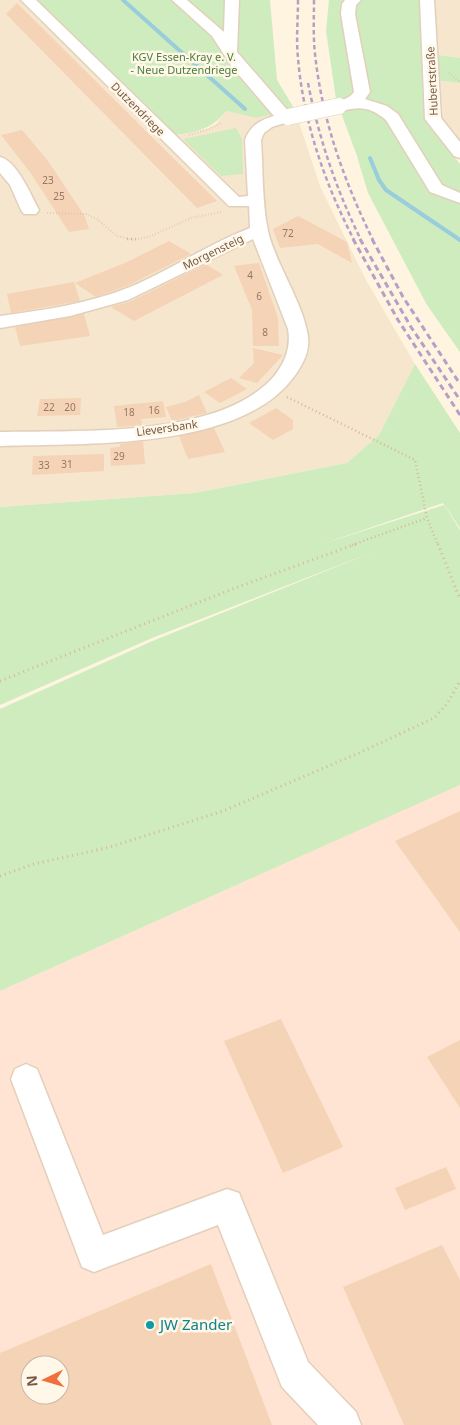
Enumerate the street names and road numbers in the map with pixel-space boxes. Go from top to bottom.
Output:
street label: Hubertstraße [422,46,441,116]
street label: Dutzendriege [108,78,169,139]
street label: Morgensteig [180,230,246,273]
street label: Lieversbank [135,416,199,439]

